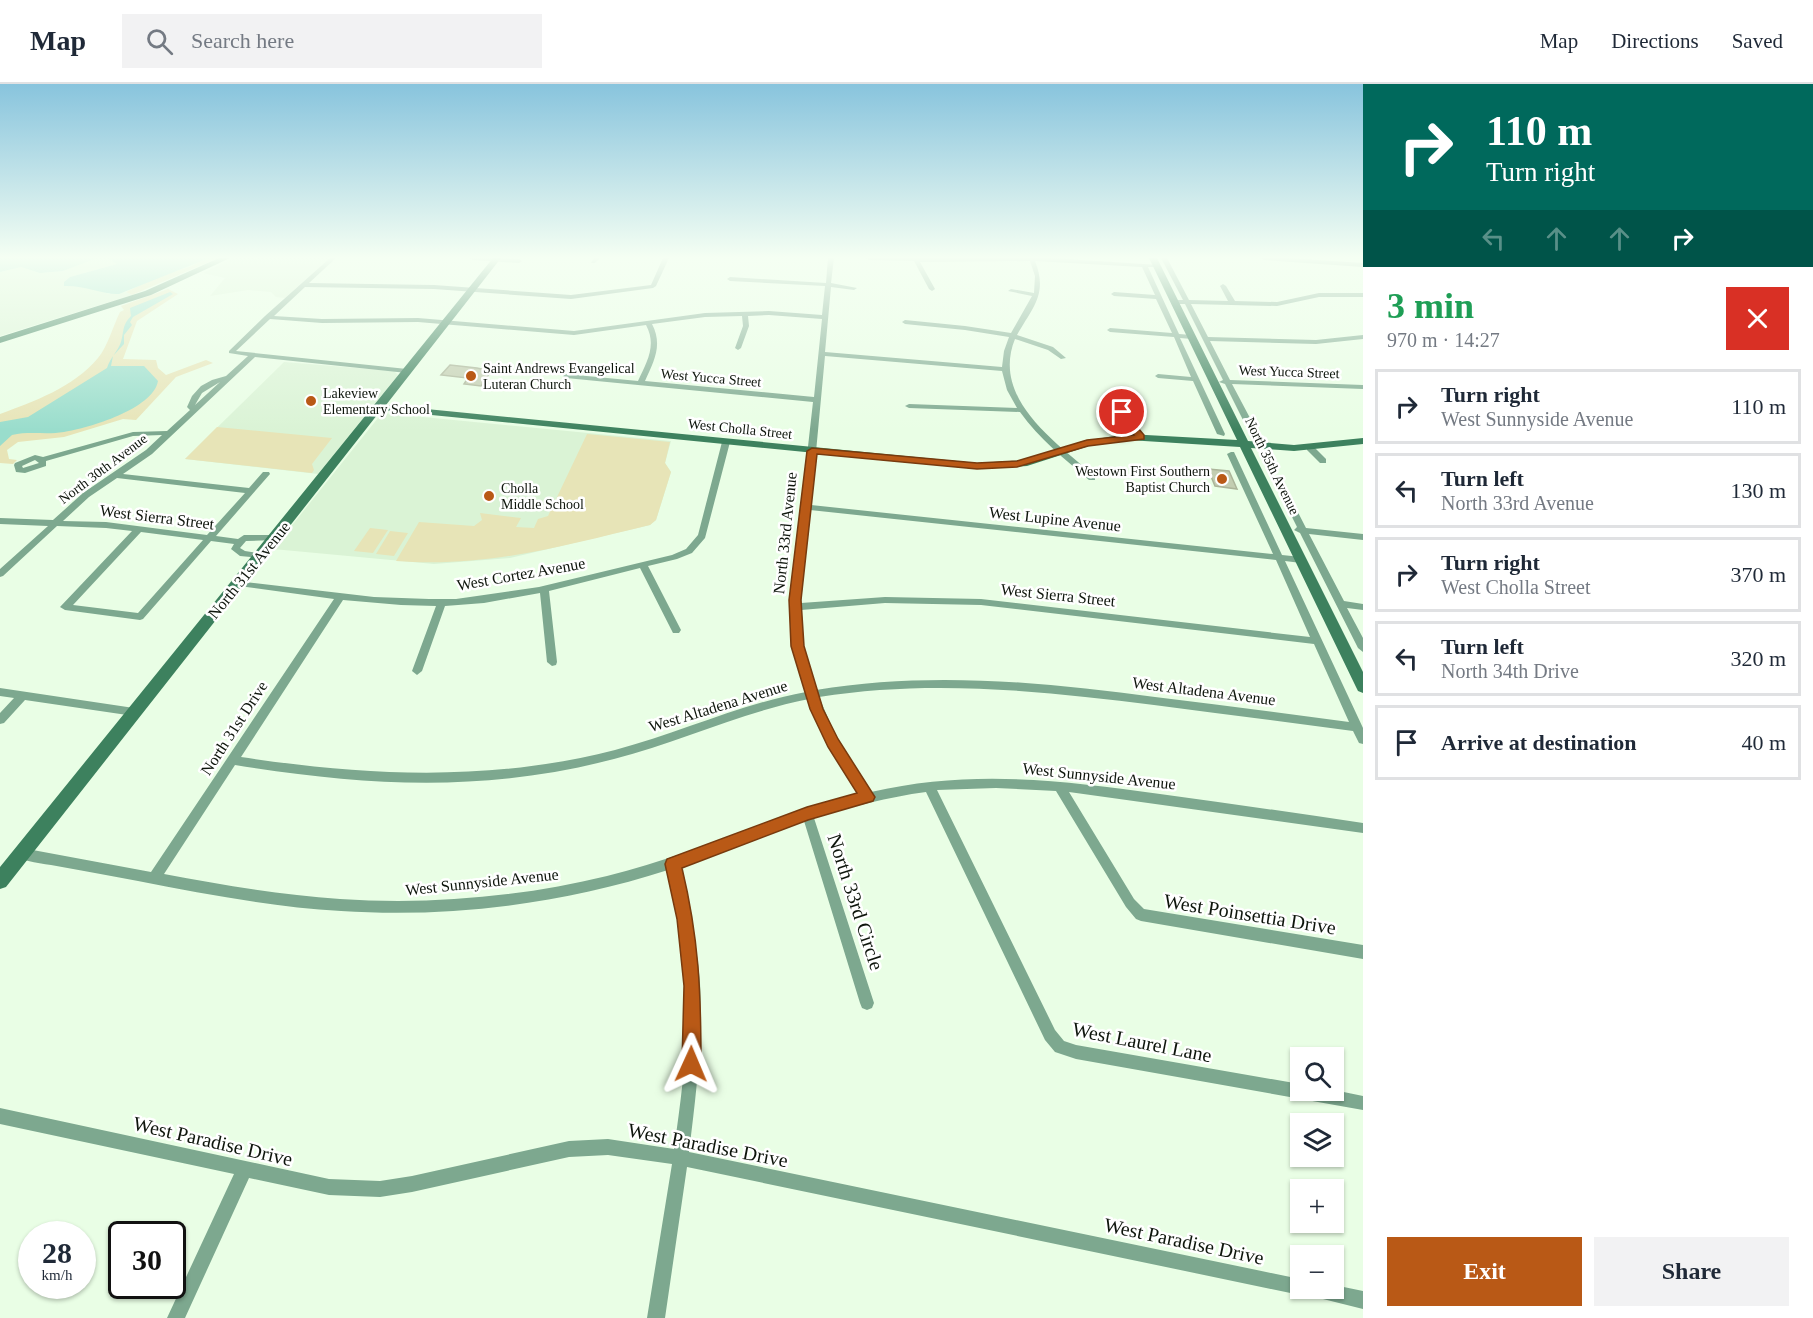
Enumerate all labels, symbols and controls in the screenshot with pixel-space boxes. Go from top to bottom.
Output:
search box [122,14,542,68]
text: Map [30,25,86,56]
icon: search [143,25,176,58]
text: Search here [191,28,294,53]
text: Map [1540,29,1578,53]
text: Directions [1611,29,1699,53]
text: Saved [1732,29,1783,53]
icon: right [1387,108,1465,186]
text: 110 m [1486,108,1592,154]
text: Turn right [1486,157,1595,187]
icon: left [1477,222,1510,255]
icon: ahead [1540,222,1573,255]
icon: ahead [1603,222,1636,255]
icon: right [1666,222,1699,255]
text: 3 min [1387,286,1474,326]
button: close [1726,287,1789,350]
text: 970 m · 14:27 [1387,329,1500,351]
place label: Saint Andrews Evangelical Luteran Church [483,361,635,392]
street label: West Yucca Street [1238,363,1340,381]
street label: West Yucca Street [660,366,762,390]
marker: Saint Andrews Evangelical Luteran Church [464,369,478,383]
text: Turn right [1441,382,1540,407]
place label: Lakeview Elementary School [323,386,430,417]
pin [1096,386,1147,437]
icon: right [1390,390,1423,423]
marker: Lakeview Elementary School [304,394,318,408]
text: 110 m [1731,394,1786,419]
icon: arrive [1105,395,1138,428]
text: West Sunnyside Avenue [1441,408,1633,430]
street label: North 35th Avenue [1242,415,1302,517]
street label: West Cholla Street [687,416,793,442]
street label: North 30th Avenue [56,431,150,507]
place label: Westown First Southern Baptist Church [1075,464,1210,495]
text: Turn left [1441,466,1524,491]
street label: North 33rd Avenue [770,471,800,595]
marker: Westown First Southern Baptist Church [1215,472,1229,486]
icon: left [1390,474,1423,507]
text: 130 m [1730,478,1786,503]
place label: Cholla Middle School [501,481,584,512]
marker: Cholla Middle School [482,489,496,503]
text: North 33rd Avenue [1441,492,1594,514]
street label: West Sierra Street [99,502,216,533]
street label: West Lupine Avenue [988,504,1122,535]
street label: North 31st Avenue [205,518,293,622]
text: Turn right [1441,550,1540,575]
street label: West Cortez Avenue [456,554,586,594]
icon: right [1390,558,1423,591]
text: 370 m [1730,562,1786,587]
text: West Cholla Street [1441,576,1590,598]
street label: West Sierra Street [1000,581,1117,610]
text: Turn left [1441,634,1524,659]
icon: left [1390,642,1423,675]
text: 320 m [1730,646,1786,671]
text: North 34th Drive [1441,660,1579,682]
street label: West Altadena Avenue [1131,674,1277,708]
street label: West Altadena Avenue [647,677,789,735]
street label: North 31st Drive [197,678,271,778]
icon: arrive [1390,726,1423,759]
text: Arrive at destination [1441,730,1637,755]
text: 40 m [1741,730,1786,755]
street label: West Sunnyside Avenue [1021,760,1176,793]
street label: North 33rd Circle [824,831,888,973]
street label: West Sunnyside Avenue [405,866,560,899]
street label: West Poinsettia Drive [1162,890,1338,938]
street label: West Laurel Lane [1070,1018,1214,1066]
position arrow [659,1032,723,1096]
map controls [1290,1047,1344,1299]
button: search [1290,1047,1344,1101]
street label: West Paradise Drive [131,1112,295,1170]
button: layers [1290,1113,1344,1167]
street label: West Paradise Drive [626,1119,790,1171]
button: + [1290,1179,1344,1233]
street label: West Paradise Drive [1102,1213,1266,1269]
speed limit sign: 30 [108,1221,186,1299]
text: 28 [42,1236,72,1269]
button: Exit [1387,1237,1582,1306]
button: Share [1594,1237,1789,1306]
button: − [1290,1245,1344,1299]
text: km/h [42,1267,72,1283]

